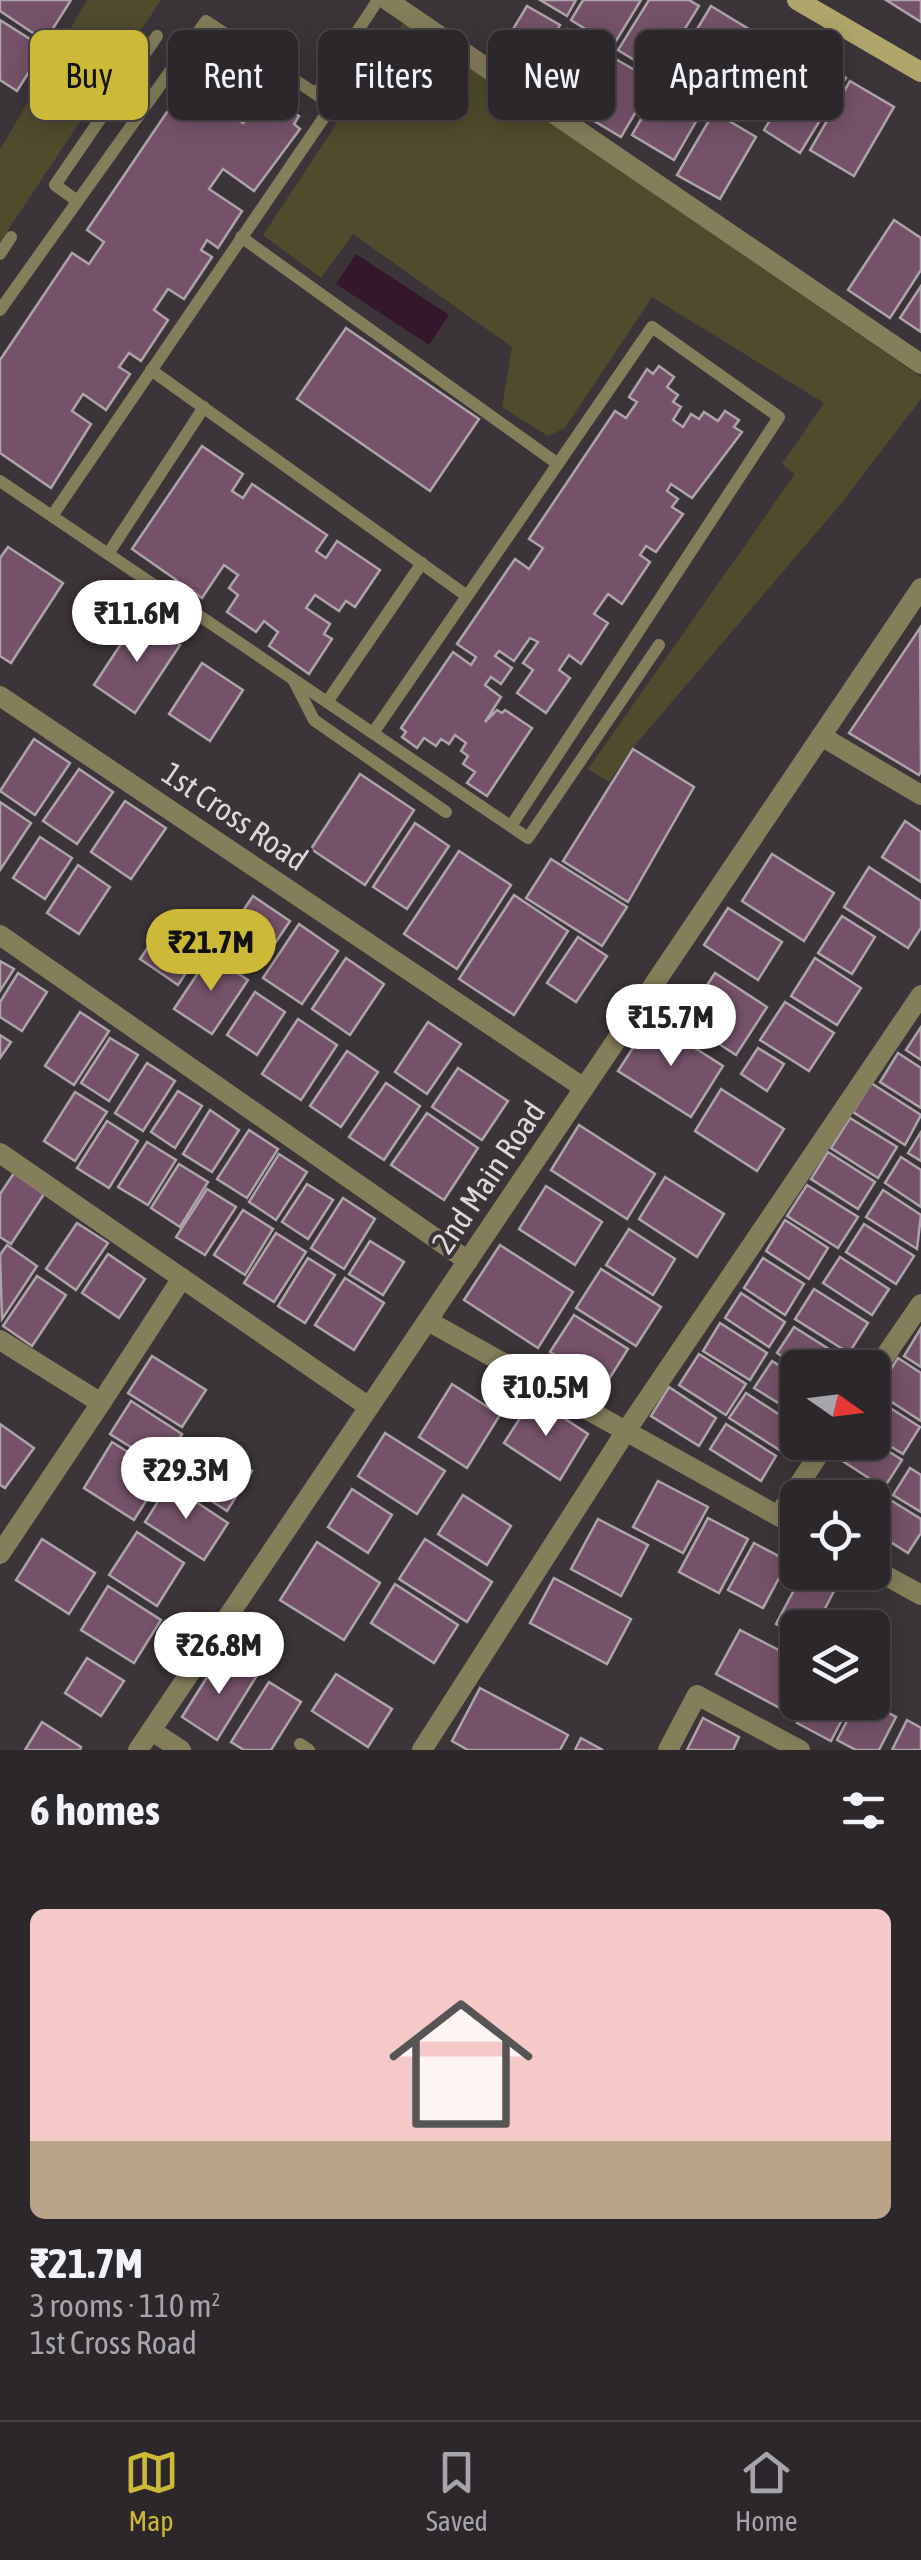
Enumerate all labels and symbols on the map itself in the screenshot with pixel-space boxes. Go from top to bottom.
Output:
pin: ₹11.6M [56,580,218,665]
street label: 1st Cross Road [155,754,315,878]
pin: ₹21.7M [130,909,292,994]
pin: ₹15.7M [590,984,752,1069]
street label: 2nd Main Road [424,1094,552,1260]
north arrow [780,1350,890,1460]
pin: ₹10.5M [465,1354,627,1439]
pin: ₹29.3M [105,1437,267,1522]
pin: ₹26.8M [138,1612,300,1697]

